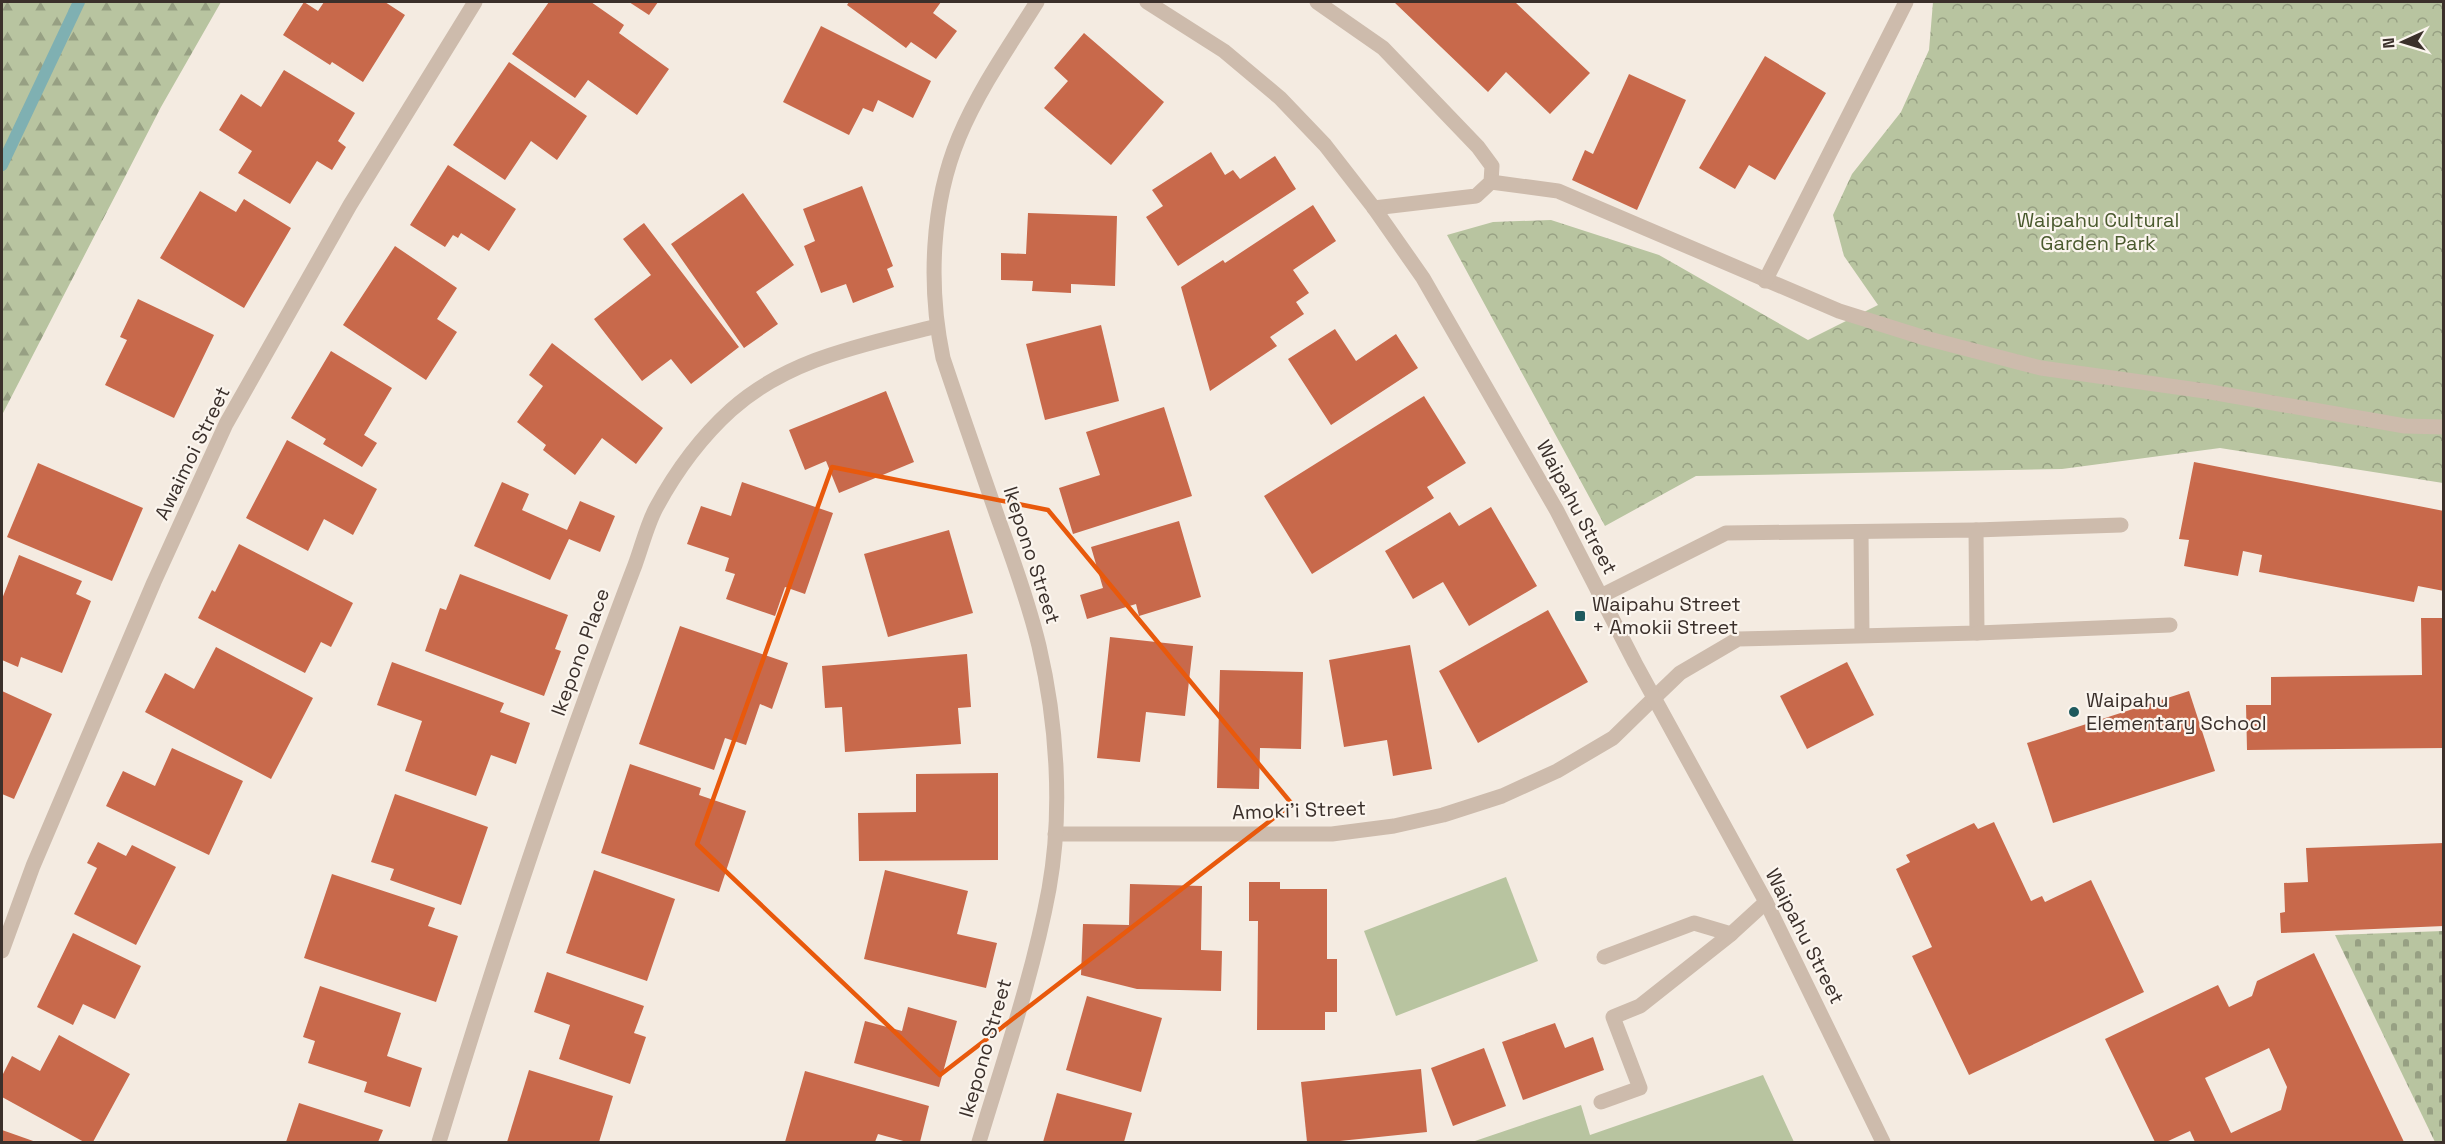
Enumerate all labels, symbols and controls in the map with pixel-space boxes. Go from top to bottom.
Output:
north arrow [2373,12,2433,72]
text: N [2378,37,2399,49]
park label: Waipahu Cultural Garden Park [2017,207,2179,256]
street label: Awaimoi Street [148,382,236,524]
street label: Waipahu Street [1531,435,1623,579]
street label: Ikepono Street [998,483,1066,627]
street label: Ikepono Place [545,585,615,719]
place label: Waipahu Street + Amokii Street [1592,591,1741,640]
marker: Waipahu Street + Amokii Street [1573,609,1587,623]
place label: Waipahu Elementary School [2086,687,2267,736]
marker: Waipahu Elementary School [2067,705,2081,719]
street label: Amoki'i Street [1232,795,1366,825]
street label: Waipahu Street [1760,864,1850,1008]
street label: Ikepono Street [953,976,1017,1120]

